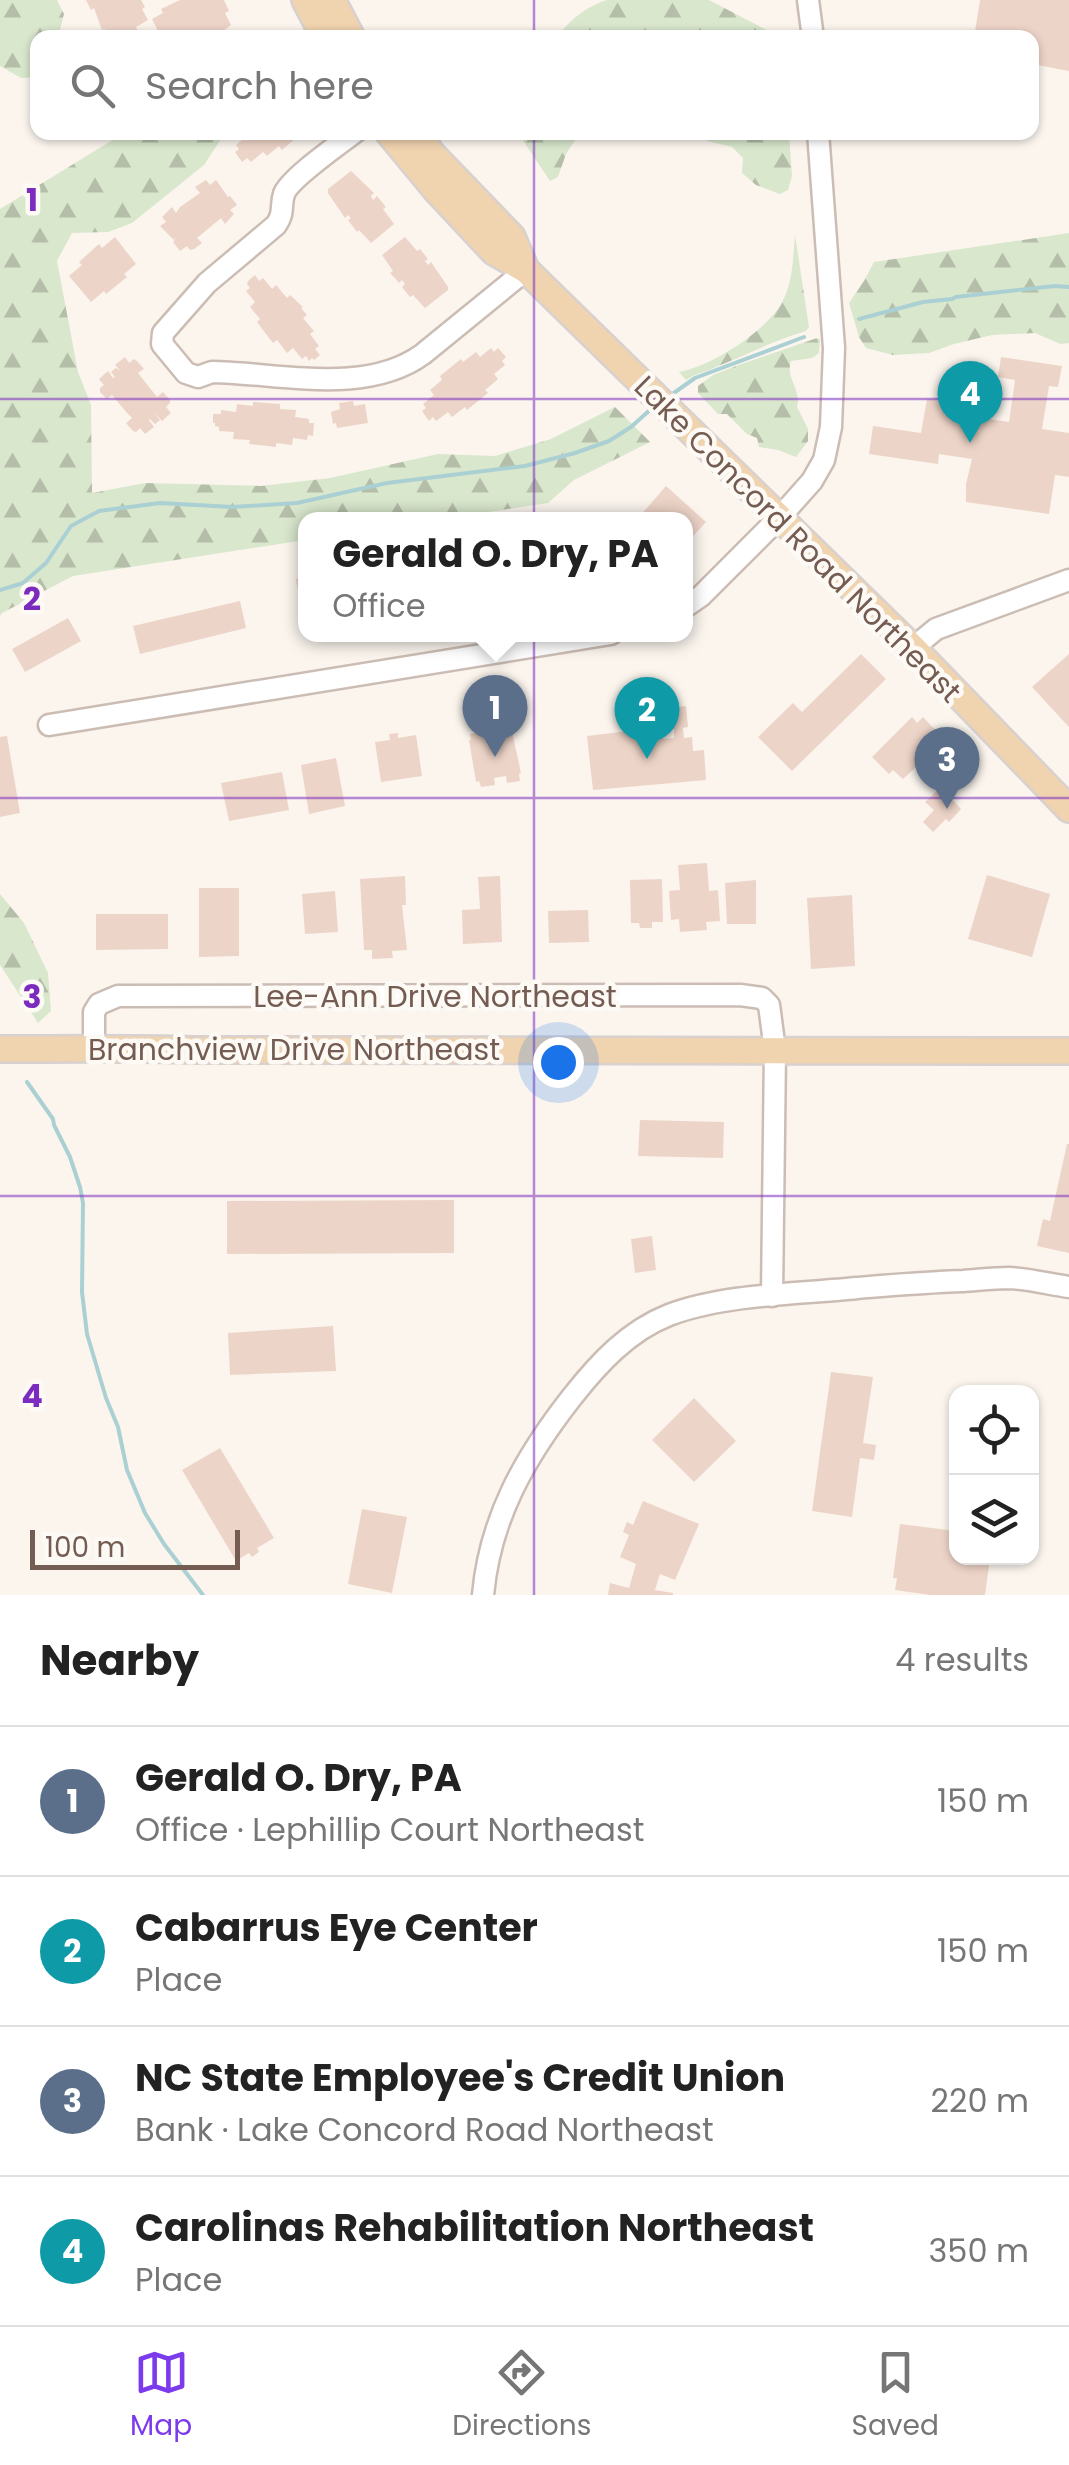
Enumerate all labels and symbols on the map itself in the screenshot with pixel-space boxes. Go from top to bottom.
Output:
text: 1 [26,177,38,222]
pin: 4 [938,360,1002,443]
street label: Lake Concord Road Northeast [625,366,971,712]
text: 2 [23,576,41,621]
pin: 1 [462,674,528,757]
pin: 2 [614,676,680,759]
pin: 3 [914,726,980,809]
text: 3 [22,974,42,1019]
street label: Lee-Ann Drive Northeast [253,975,617,1018]
street label: Branchview Drive Northeast [88,1028,500,1071]
your location [533,1037,584,1088]
text: 4 [21,1373,43,1418]
scale bar [30,1525,240,1570]

